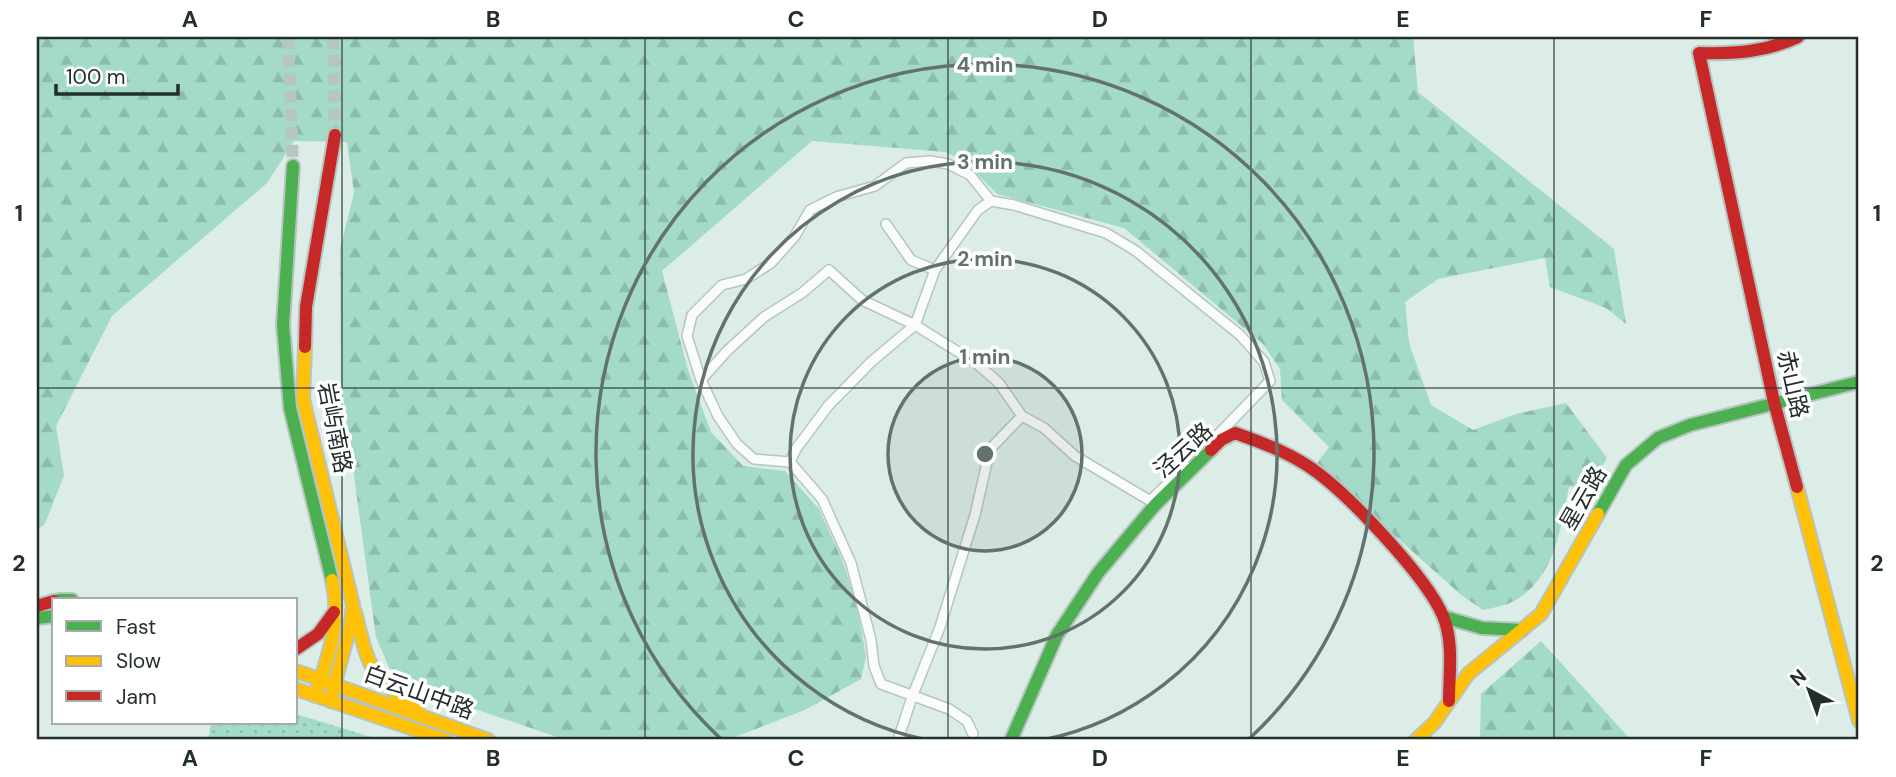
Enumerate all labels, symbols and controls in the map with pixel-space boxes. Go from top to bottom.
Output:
text: A [182,4,198,34]
text: B [486,4,500,34]
text: C [788,4,804,34]
text: D [1092,4,1108,34]
text: E [1396,4,1410,34]
text: F [1700,4,1713,34]
text: 4 min [956,51,1014,79]
scale bar [56,52,178,96]
text: 100 m [66,63,126,91]
text: 3 min [957,148,1013,176]
text: 1 [15,198,23,228]
text: 1 [1873,198,1881,228]
text: 2 min [957,245,1013,273]
text: 1 min [959,343,1011,371]
street label: 赤山路 [1771,347,1815,421]
street label: 岩屿南路 [311,380,359,476]
street label: 泾云路 [1147,416,1219,484]
centre of rings [973,442,997,466]
street label: 星云路 [1553,461,1613,535]
text: 2 [12,548,26,578]
text: 2 [1870,548,1884,578]
legend [52,598,298,724]
text: Fast [116,613,156,641]
text: Slow [116,647,161,675]
north arrow [1773,654,1843,724]
street label: 白云山中路 [360,658,478,726]
text: N [1785,664,1812,692]
text: Jam [116,683,157,711]
text: A [182,743,198,773]
text: B [486,743,500,773]
text: C [788,743,804,773]
text: D [1092,743,1108,773]
text: E [1396,743,1410,773]
text: F [1700,743,1713,773]

